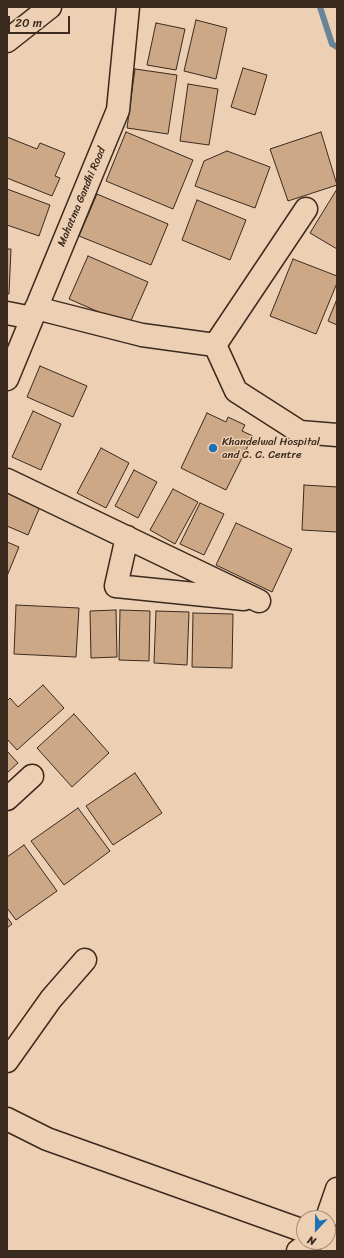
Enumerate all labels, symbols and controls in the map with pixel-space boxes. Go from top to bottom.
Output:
scale bar [10,8,72,34]
text: 20 m [15,12,42,34]
street label: Mahatma Gandhi Road [55,145,109,249]
place label: Khandelwal Hospital and C. C. Centre [222,435,320,461]
marker: Khandelwal Hospital and C. C. Centre [207,442,219,454]
north arrow [296,1210,336,1250]
text: N [305,1230,319,1251]

